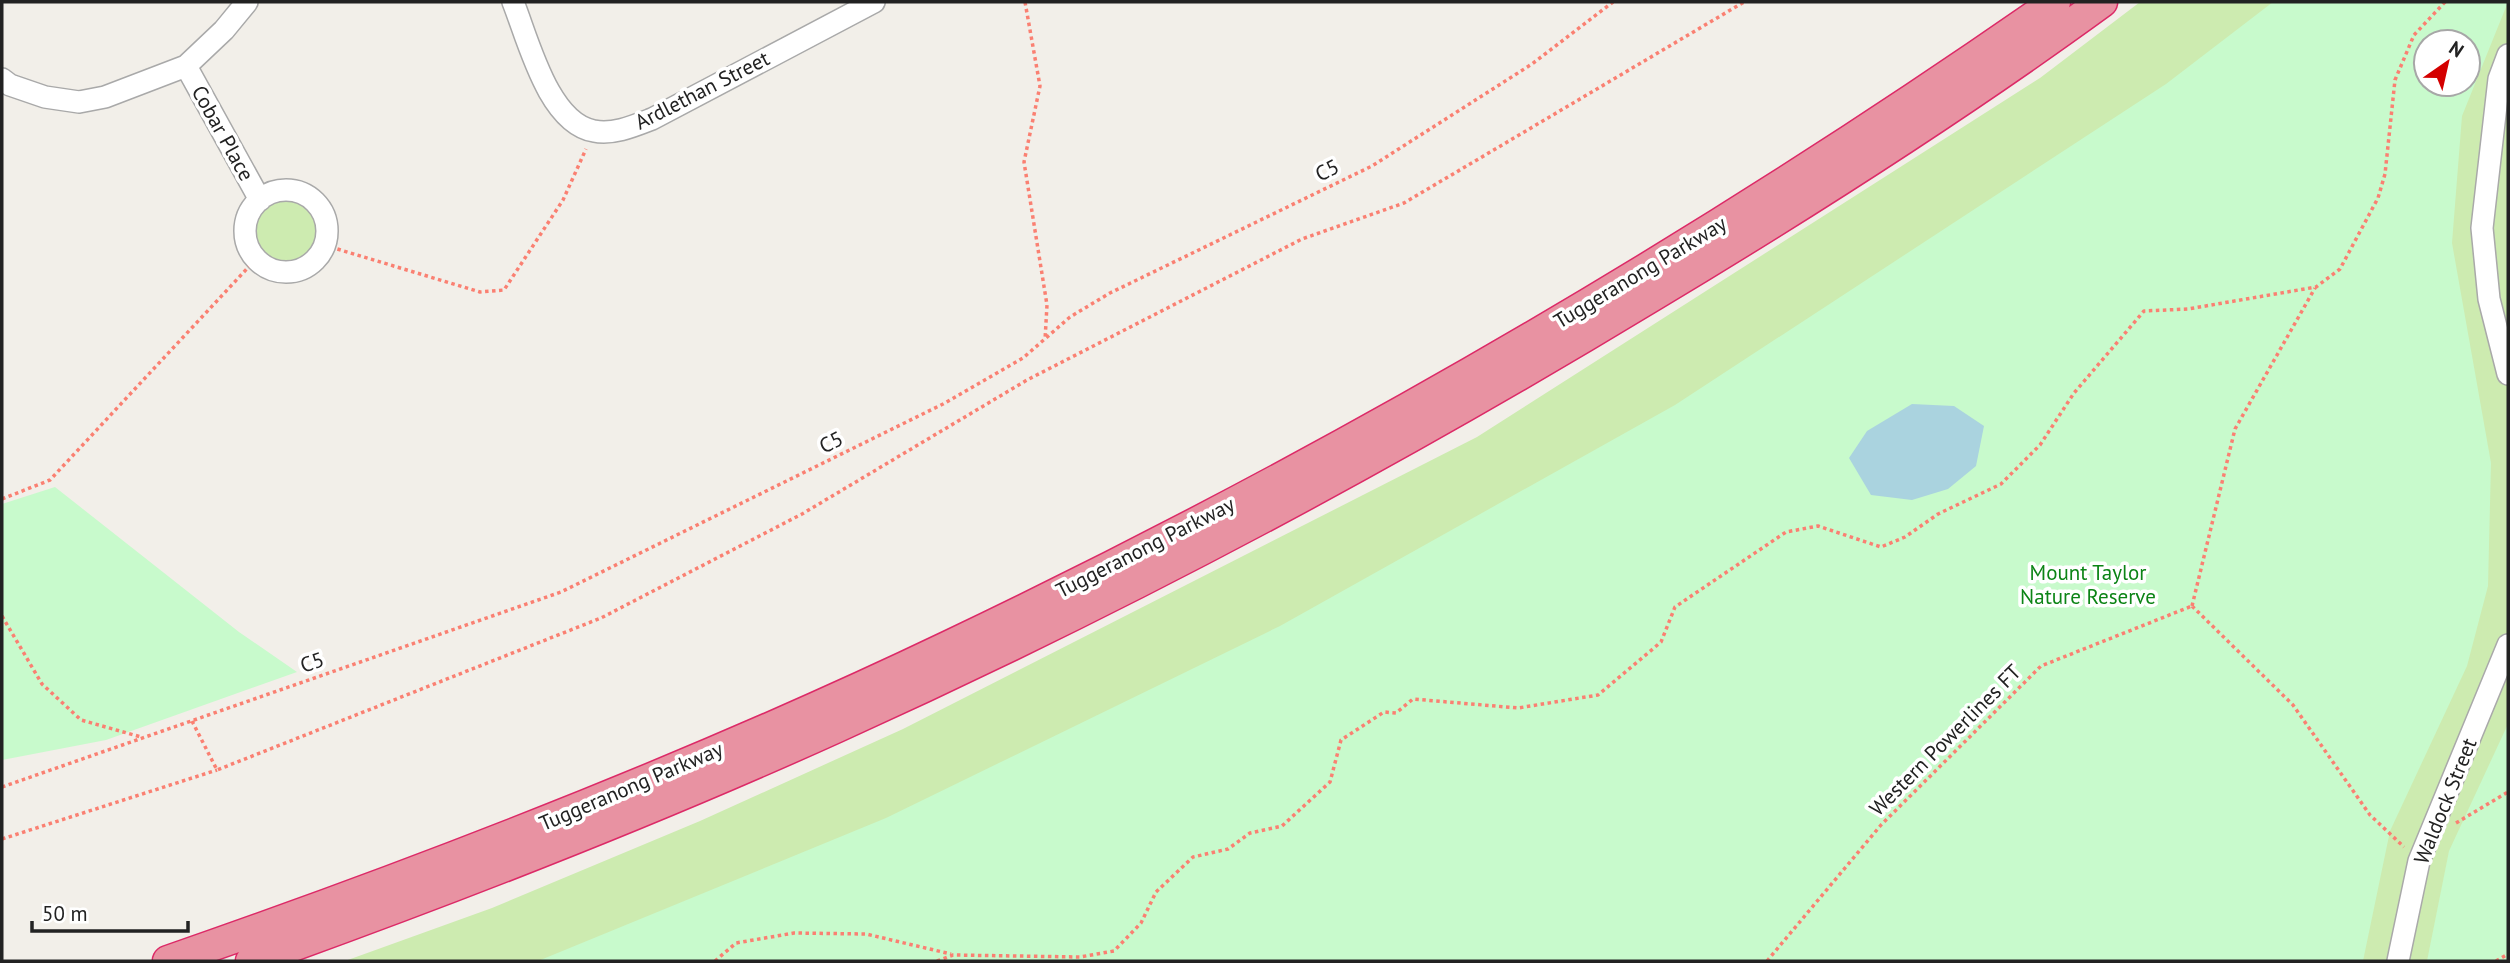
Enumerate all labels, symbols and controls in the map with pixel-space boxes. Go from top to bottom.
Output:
north arrow [2412,28,2482,98]
text: N [2445,35,2468,62]
street label: Ardlethan Street [630,45,774,135]
street label: Cobar Place [186,81,260,185]
street label: C5 [1311,153,1343,187]
street label: Tuggeranong Parkway [1549,210,1732,334]
street label: C5 [815,425,847,459]
street label: Tuggeranong Parkway [1051,490,1239,604]
park label: Mount Taylor Nature Reserve [2020,559,2156,610]
street label: C5 [297,645,327,679]
street label: Western Powerlines FT [1863,658,2027,822]
street label: Waldock Street [2407,734,2483,868]
street label: Tuggeranong Parkway [535,735,727,837]
scale bar [32,890,187,934]
text: 50 m [42,900,88,927]

